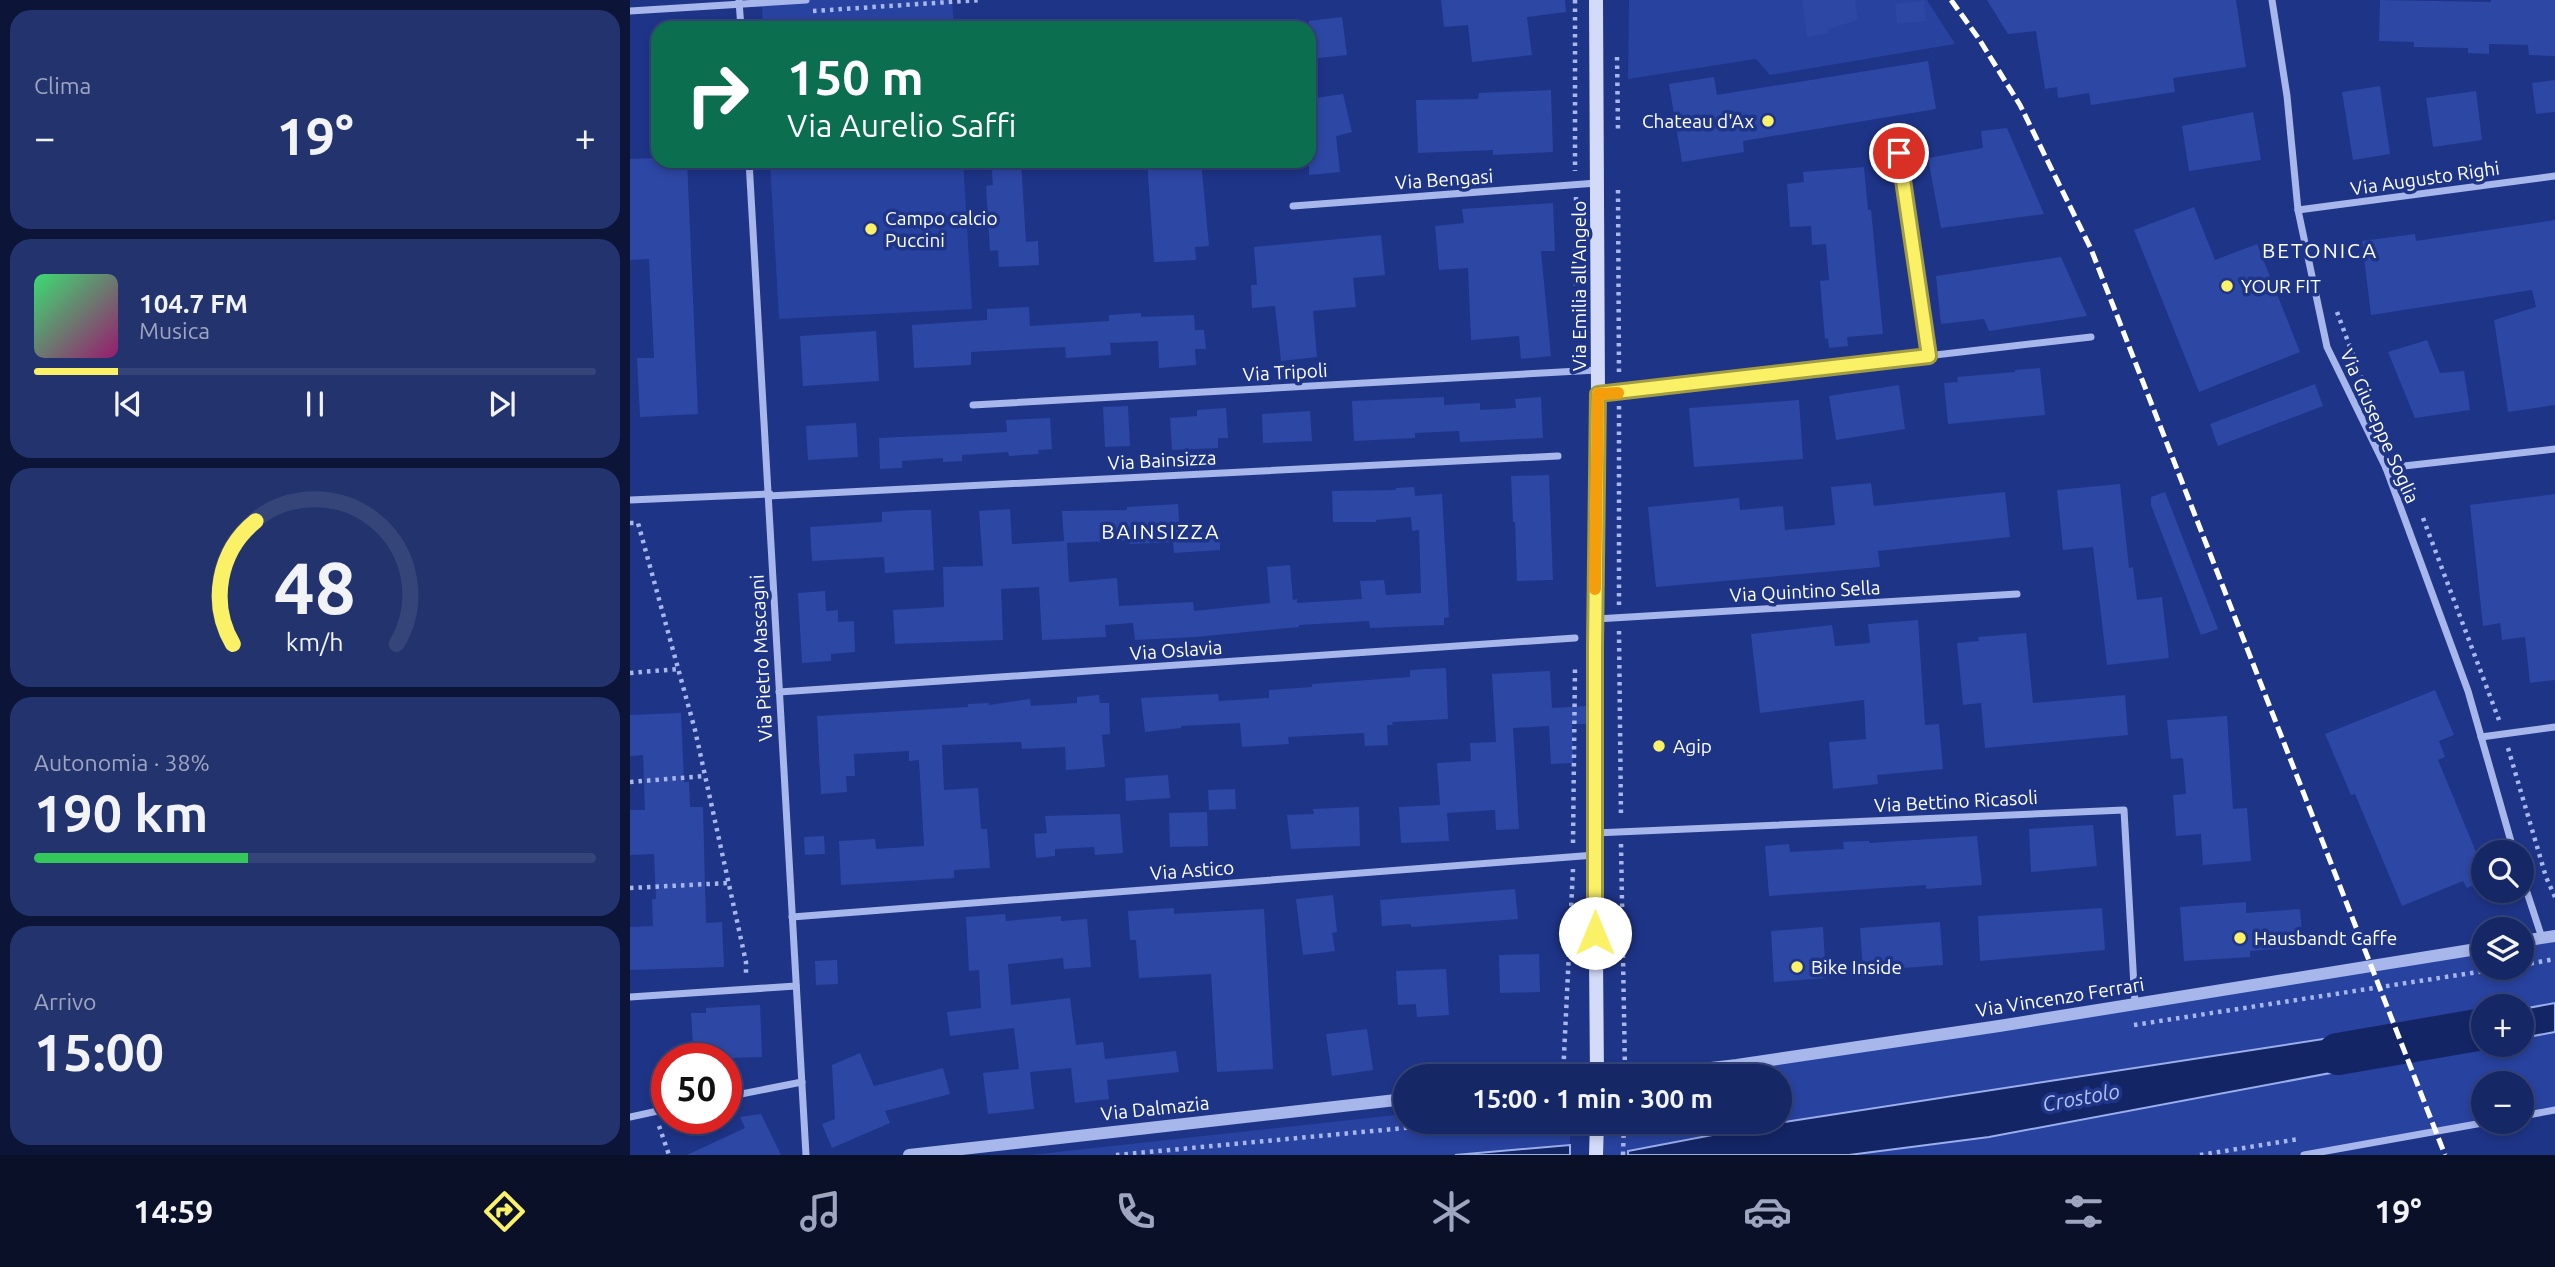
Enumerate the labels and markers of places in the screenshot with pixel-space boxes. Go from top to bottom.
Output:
place label: Chateau d'Ax [1642,110,1754,132]
marker: Chateau d'Ax [1760,113,1776,129]
pin [1869,123,1929,183]
place label: Campo calcio Puccini [885,207,998,251]
marker: Campo calcio Puccini [863,221,879,237]
place label: YOUR FIT [2241,275,2321,297]
marker: YOUR FIT [2219,278,2235,294]
place label: Agip [1673,735,1712,757]
marker: Agip [1651,738,1667,754]
place label: Hausbandt Caffe [2254,927,2397,949]
marker: Hausbandt Caffe [2232,930,2248,946]
place label: Bike Inside [1811,956,1902,978]
marker: Bike Inside [1789,959,1805,975]

